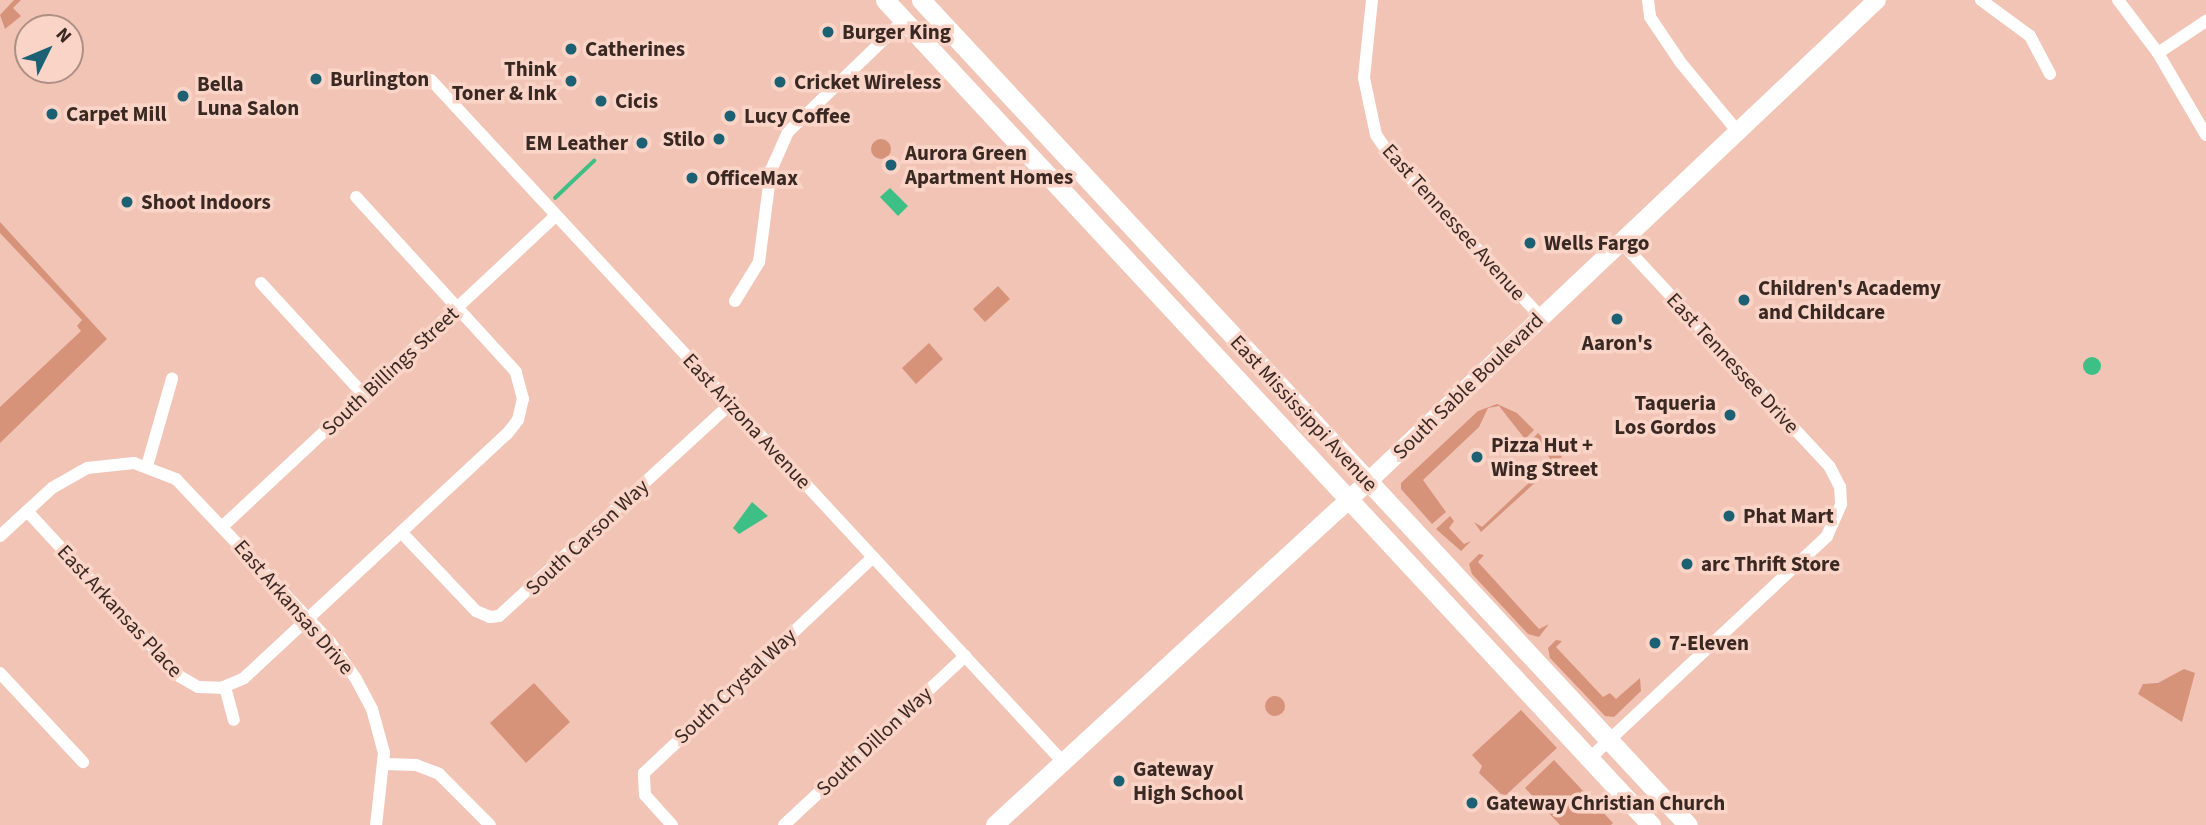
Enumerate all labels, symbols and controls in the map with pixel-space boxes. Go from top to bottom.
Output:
north arrow [14,14,84,84]
place label: Burger King [842,19,951,45]
text: N [49,22,77,50]
marker: Burger King [820,24,836,40]
place label: Catherines [585,36,685,62]
marker: Catherines [563,41,579,57]
place label: Think Toner & Ink [452,56,557,106]
place label: Burlington [330,66,429,92]
place label: Cricket Wireless [794,69,941,95]
place label: Bella Luna Salon [197,71,299,121]
marker: Burlington [308,71,324,87]
marker: Think Toner & Ink [563,73,579,89]
marker: Cricket Wireless [772,74,788,90]
marker: Bella Luna Salon [175,88,191,104]
place label: Cicis [615,88,658,114]
marker: Cicis [593,93,609,109]
place label: Carpet Mill [66,101,166,127]
place label: Lucy Coffee [744,103,851,129]
marker: Carpet Mill [44,106,60,122]
marker: Lucy Coffee [722,108,738,124]
place label: Stilo [662,126,705,152]
place label: EM Leather [525,130,628,156]
marker: Stilo [711,131,727,147]
marker: EM Leather [634,135,650,151]
street label: East Tennessee Avenue [1377,138,1531,306]
place label: Aurora Green Apartment Homes [905,140,1073,190]
marker: Aurora Green Apartment Homes [883,157,899,173]
place label: OfficeMax [706,165,798,191]
marker: OfficeMax [684,170,700,186]
place label: Shoot Indoors [141,189,271,215]
marker: Shoot Indoors [119,194,135,210]
place label: Wells Fargo [1544,230,1649,256]
marker: Wells Fargo [1522,235,1538,251]
place label: Children's Academy and Childcare [1758,275,1941,325]
street label: East Tennessee Drive [1661,287,1805,439]
marker: Children's Academy and Childcare [1736,292,1752,308]
street label: South Billings Street [316,301,464,441]
street label: South Sable Boulevard [1387,308,1549,464]
marker: Aaron's [1609,311,1625,327]
street label: East Mississippi Avenue [1225,330,1383,496]
place label: Aaron's [1582,330,1652,356]
street label: East Arizona Avenue [678,348,816,494]
place label: Taqueria Los Gordos [1614,390,1716,440]
marker: Taqueria Los Gordos [1722,407,1738,423]
place label: Pizza Hut + Wing Street [1491,432,1598,482]
marker: Pizza Hut + Wing Street [1469,449,1485,465]
street label: South Carson Way [520,474,654,600]
place label: Phat Mart [1743,503,1834,529]
marker: Phat Mart [1721,508,1737,524]
street label: East Arkansas Drive [229,535,359,679]
street label: East Arkansas Place [52,539,188,683]
place label: arc Thrift Store [1701,551,1840,577]
marker: arc Thrift Store [1679,556,1695,572]
street label: South Crystal Way [669,623,801,749]
place label: 7-Eleven [1669,630,1749,656]
marker: 7-Eleven [1647,635,1663,651]
street label: South Dillon Way [811,681,937,801]
place label: Gateway High School [1133,756,1243,806]
marker: Gateway High School [1111,773,1127,789]
place label: Gateway Christian Church [1486,790,1725,816]
marker: Gateway Christian Church [1464,795,1480,811]

